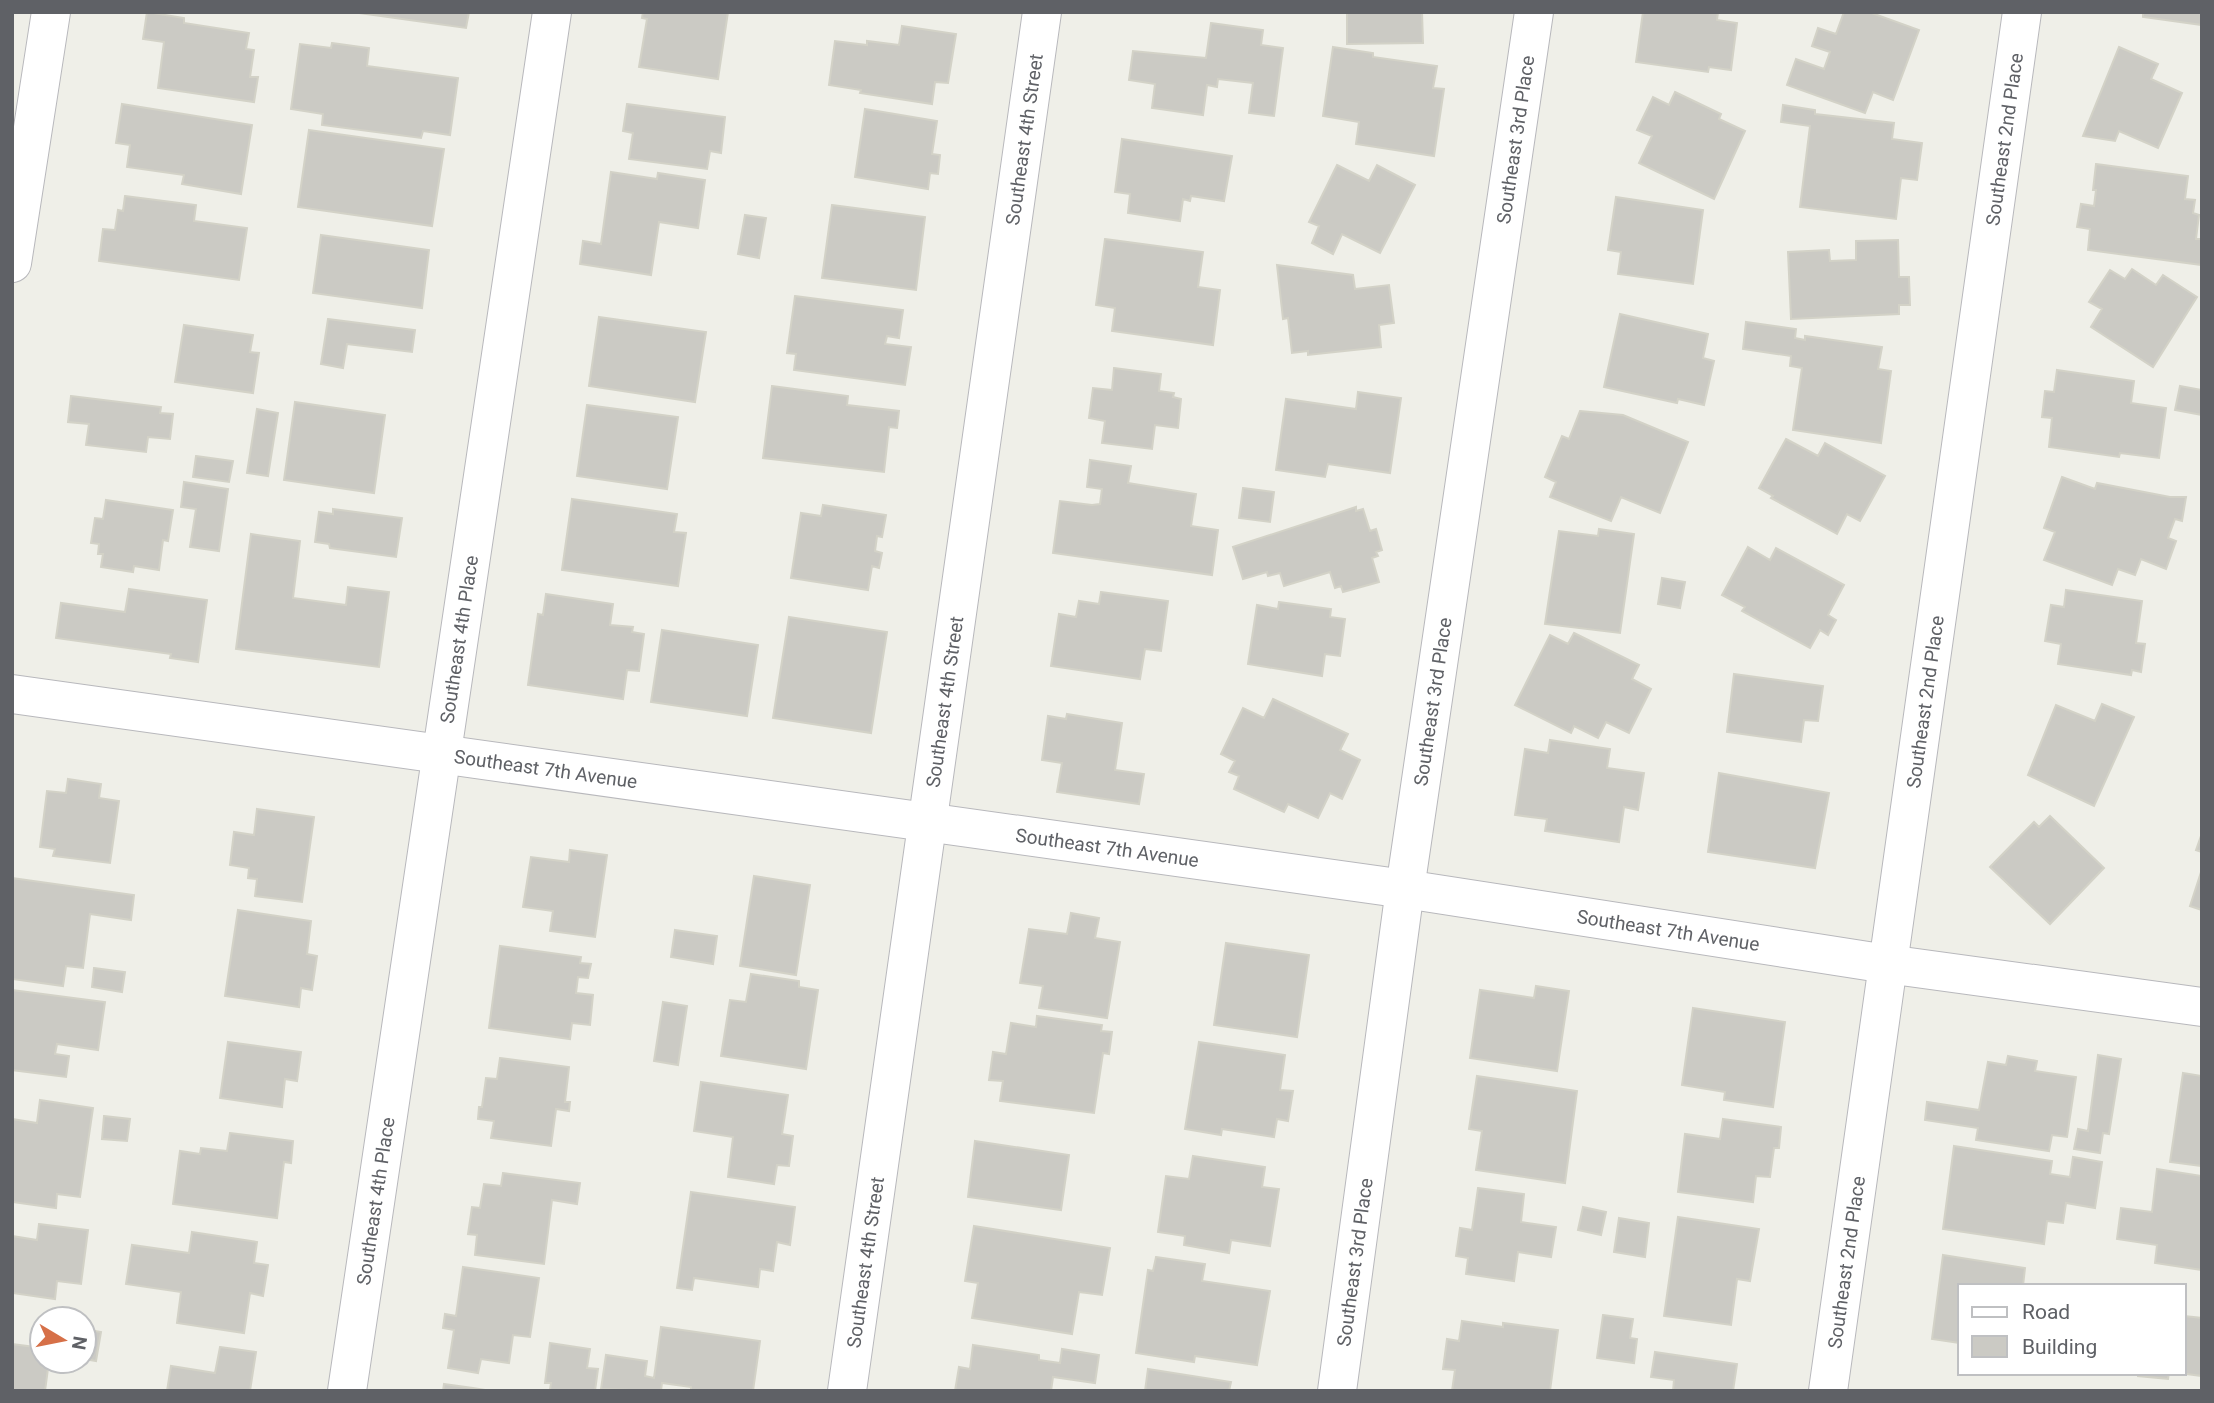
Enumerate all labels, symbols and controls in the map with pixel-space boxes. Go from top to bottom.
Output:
street label: Southeast 4th Street [1001,52,1047,227]
street label: Southeast 2nd Place [1981,52,2028,227]
street label: Southeast 3rd Place [1491,54,1539,225]
street label: Southeast 4th Place [435,554,483,725]
street label: Southeast 2nd Place [1901,614,1948,790]
street label: Southeast 4th Street [921,615,968,789]
street label: Southeast 3rd Place [1409,616,1456,787]
street label: Southeast 7th Avenue [453,745,639,793]
street label: Southeast 7th Avenue [1014,823,1200,872]
street label: Southeast 7th Avenue [1575,904,1761,956]
street label: Southeast 4th Place [351,1116,399,1287]
street label: Southeast 2nd Place [1823,1174,1870,1350]
street label: Southeast 4th Street [842,1175,889,1349]
street label: Southeast 3rd Place [1332,1176,1377,1348]
legend [1958,1284,2186,1375]
text: Road [2022,1300,2070,1324]
north arrow [28,1305,98,1375]
text: N [67,1334,92,1351]
text: Building [2022,1335,2097,1359]

